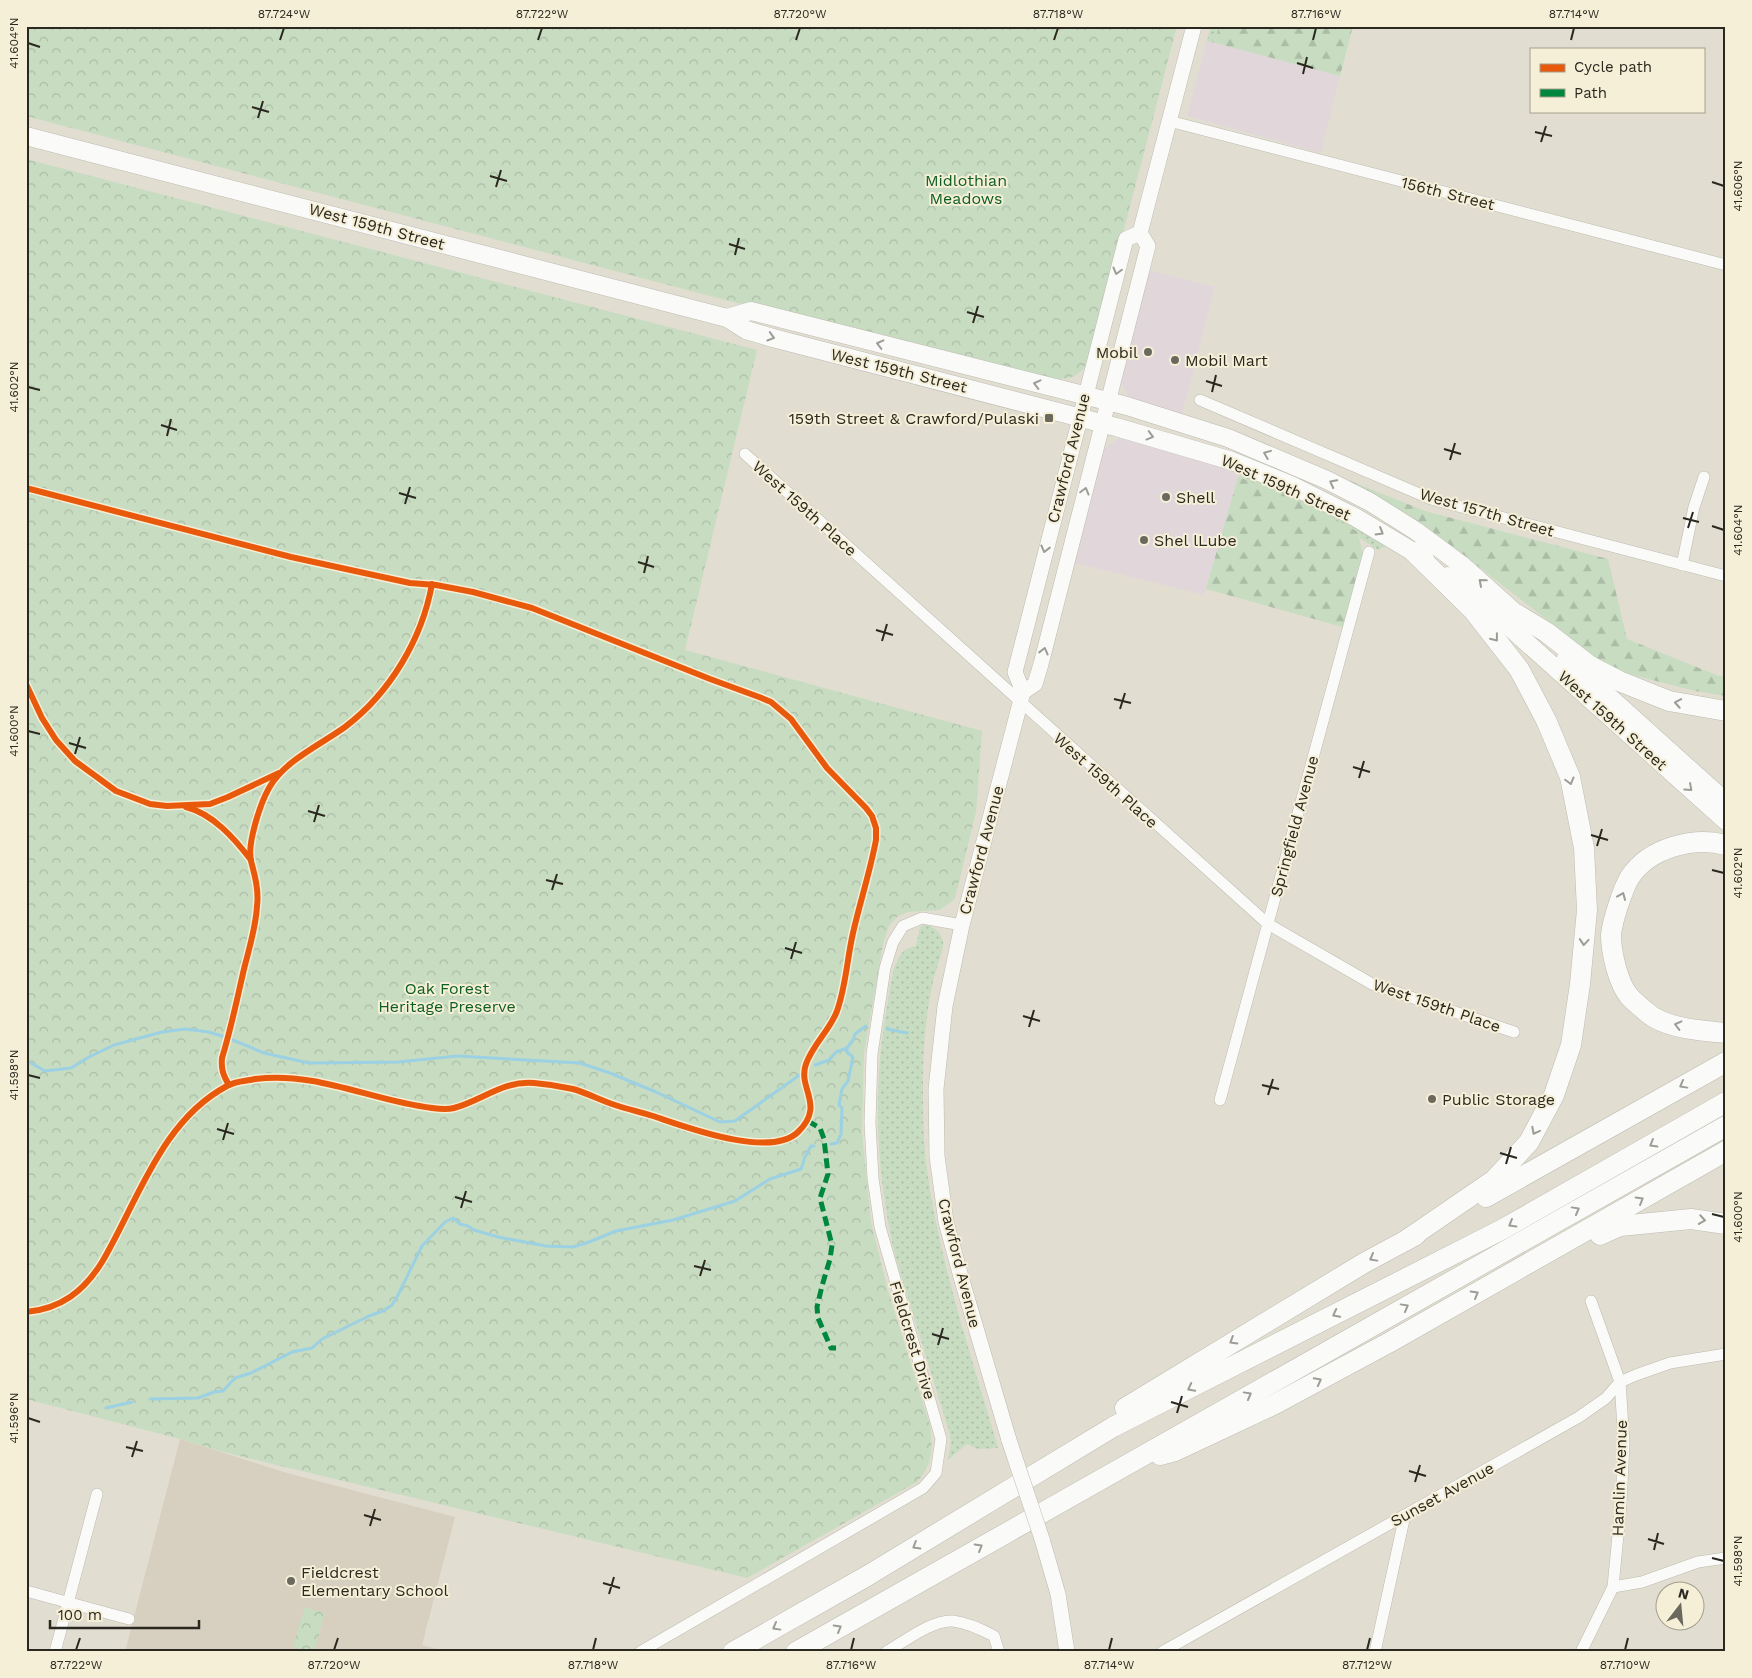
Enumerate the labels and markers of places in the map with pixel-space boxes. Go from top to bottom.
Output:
place label: Mobil [1096,343,1138,362]
marker: Mobil [1142,346,1154,358]
place label: Mobil Mart [1185,351,1268,370]
marker: Mobil Mart [1169,354,1181,366]
place label: 159th Street & Crawford/Pulaski [789,409,1039,428]
marker: 159th Street & Crawford/Pulaski [1043,412,1055,424]
place label: Shell [1176,488,1215,507]
marker: Shell [1160,491,1172,503]
place label: Shel lLube [1154,531,1237,550]
marker: Shel lLube [1138,534,1150,546]
place label: Public Storage [1442,1090,1555,1109]
marker: Public Storage [1426,1093,1438,1105]
place label: Fieldcrest Elementary School [301,1563,449,1600]
marker: Fieldcrest Elementary School [285,1575,297,1587]

